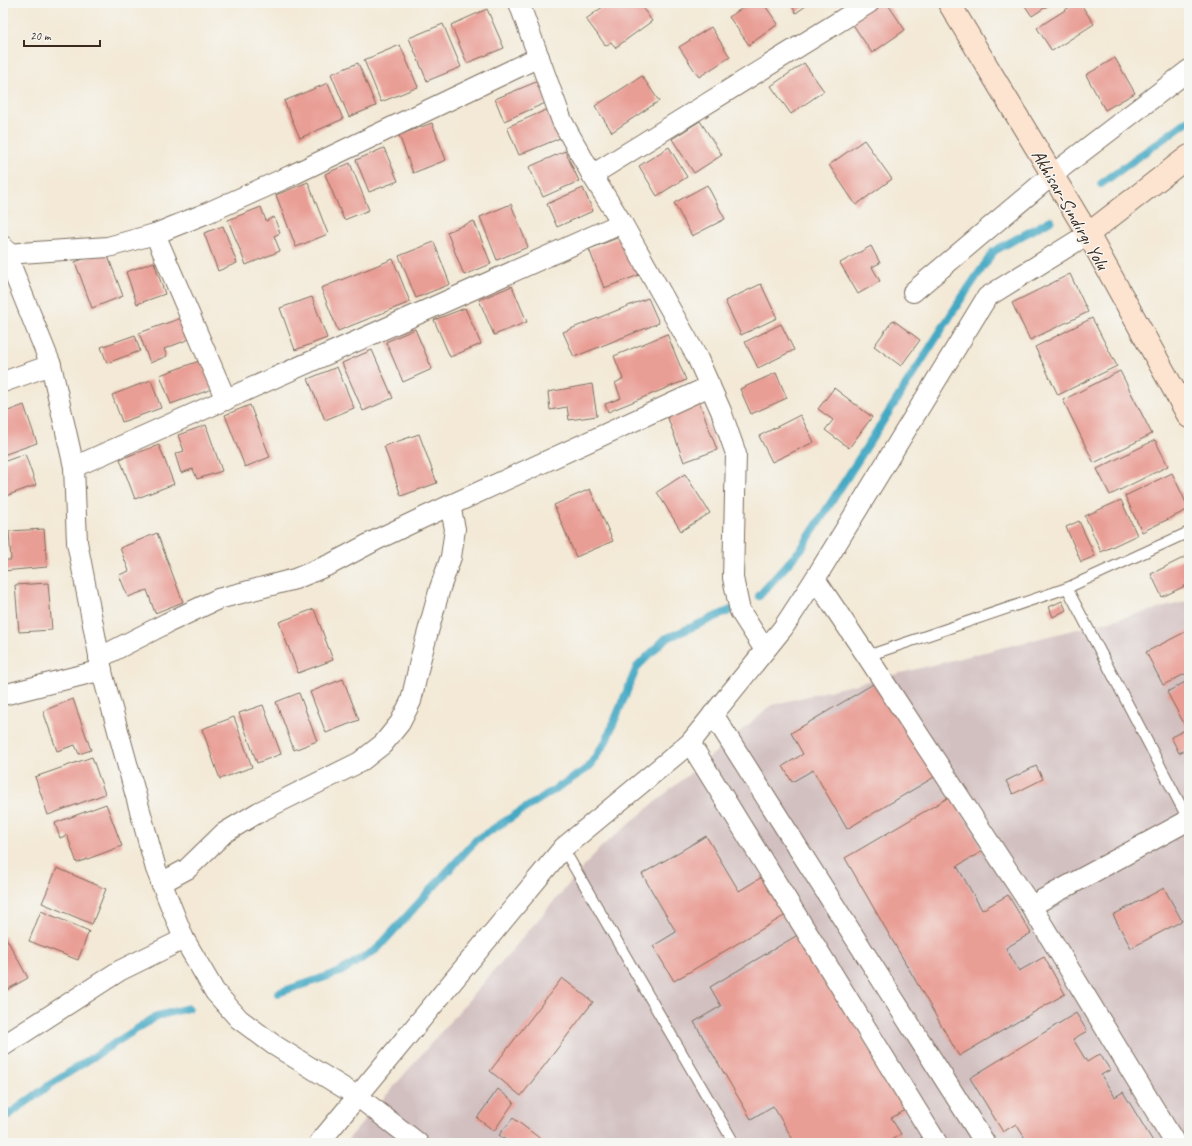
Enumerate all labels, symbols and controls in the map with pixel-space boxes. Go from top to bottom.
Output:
scale bar [24,22,100,48]
text: 20 m [30,28,52,44]
street label: Akhisar-Sındırgı Yolu [1026,145,1115,276]

